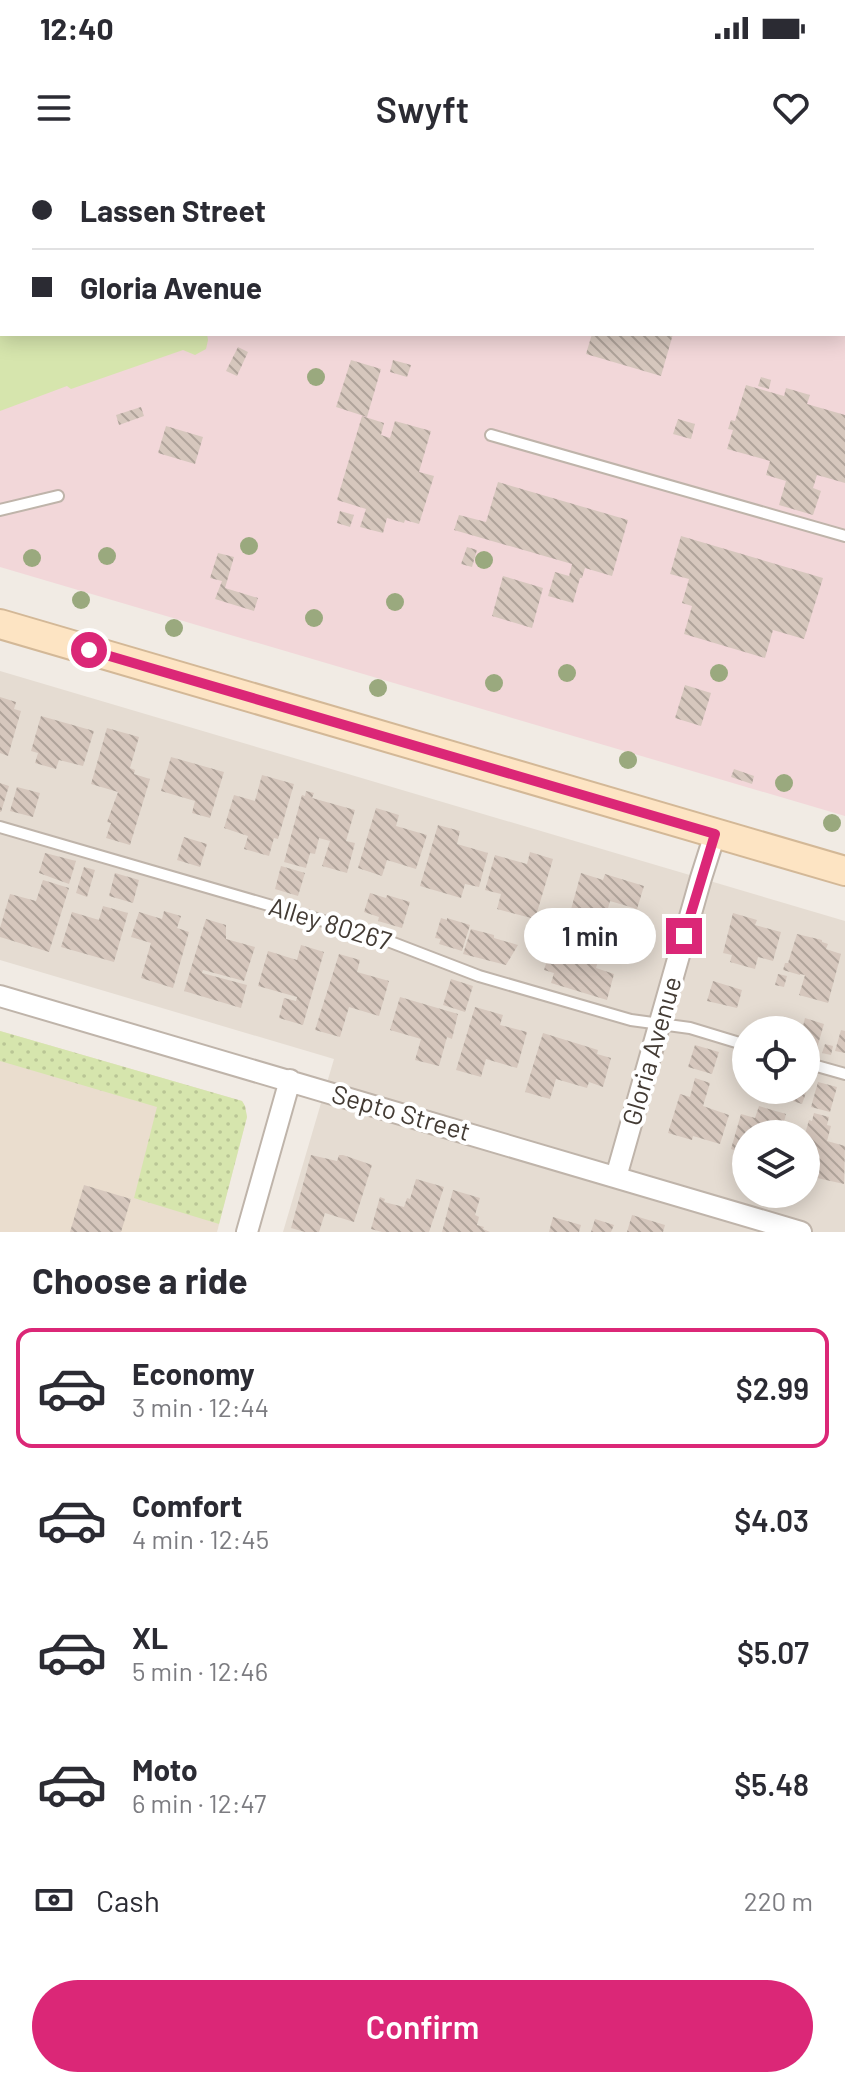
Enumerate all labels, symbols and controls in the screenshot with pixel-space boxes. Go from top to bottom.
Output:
text: 12:40 [40,10,114,46]
icon: menu [32,86,76,130]
icon: heart [769,86,813,130]
text: Swyft [376,87,469,130]
text: Lassen Street [80,192,266,228]
text: Gloria Avenue [80,269,262,305]
route start [71,632,107,668]
street label: Alley 80267 [266,889,395,956]
callout: 1 min [524,908,656,964]
route end [666,918,702,954]
text: 1 min [562,920,618,951]
street label: Gloria Avenue [615,973,687,1129]
map controls [732,1016,820,1208]
button: locate [732,1016,820,1104]
street label: Septo Street [328,1077,474,1146]
button: layers [732,1120,820,1208]
text: Choose a ride [32,1258,248,1301]
icon: car [36,1352,108,1424]
text: Economy [132,1355,255,1391]
text: $2.99 [736,1370,809,1406]
text: 3 min · 12:44 [132,1391,269,1422]
icon: car [36,1484,108,1556]
text: Comfort [132,1487,242,1523]
text: $4.03 [734,1502,809,1538]
text: 4 min · 12:45 [132,1523,269,1554]
icon: car [36,1616,108,1688]
text: XL [132,1619,168,1655]
text: $5.07 [737,1634,809,1670]
text: 5 min · 12:46 [132,1655,268,1686]
icon: car [36,1748,108,1820]
text: Moto [132,1751,198,1787]
text: $5.48 [734,1766,809,1802]
text: 6 min · 12:47 [132,1787,266,1818]
icon: cash [32,1878,76,1922]
text: Cash [96,1882,160,1918]
text: 220 m [744,1885,813,1916]
button: Confirm [32,1980,813,2072]

